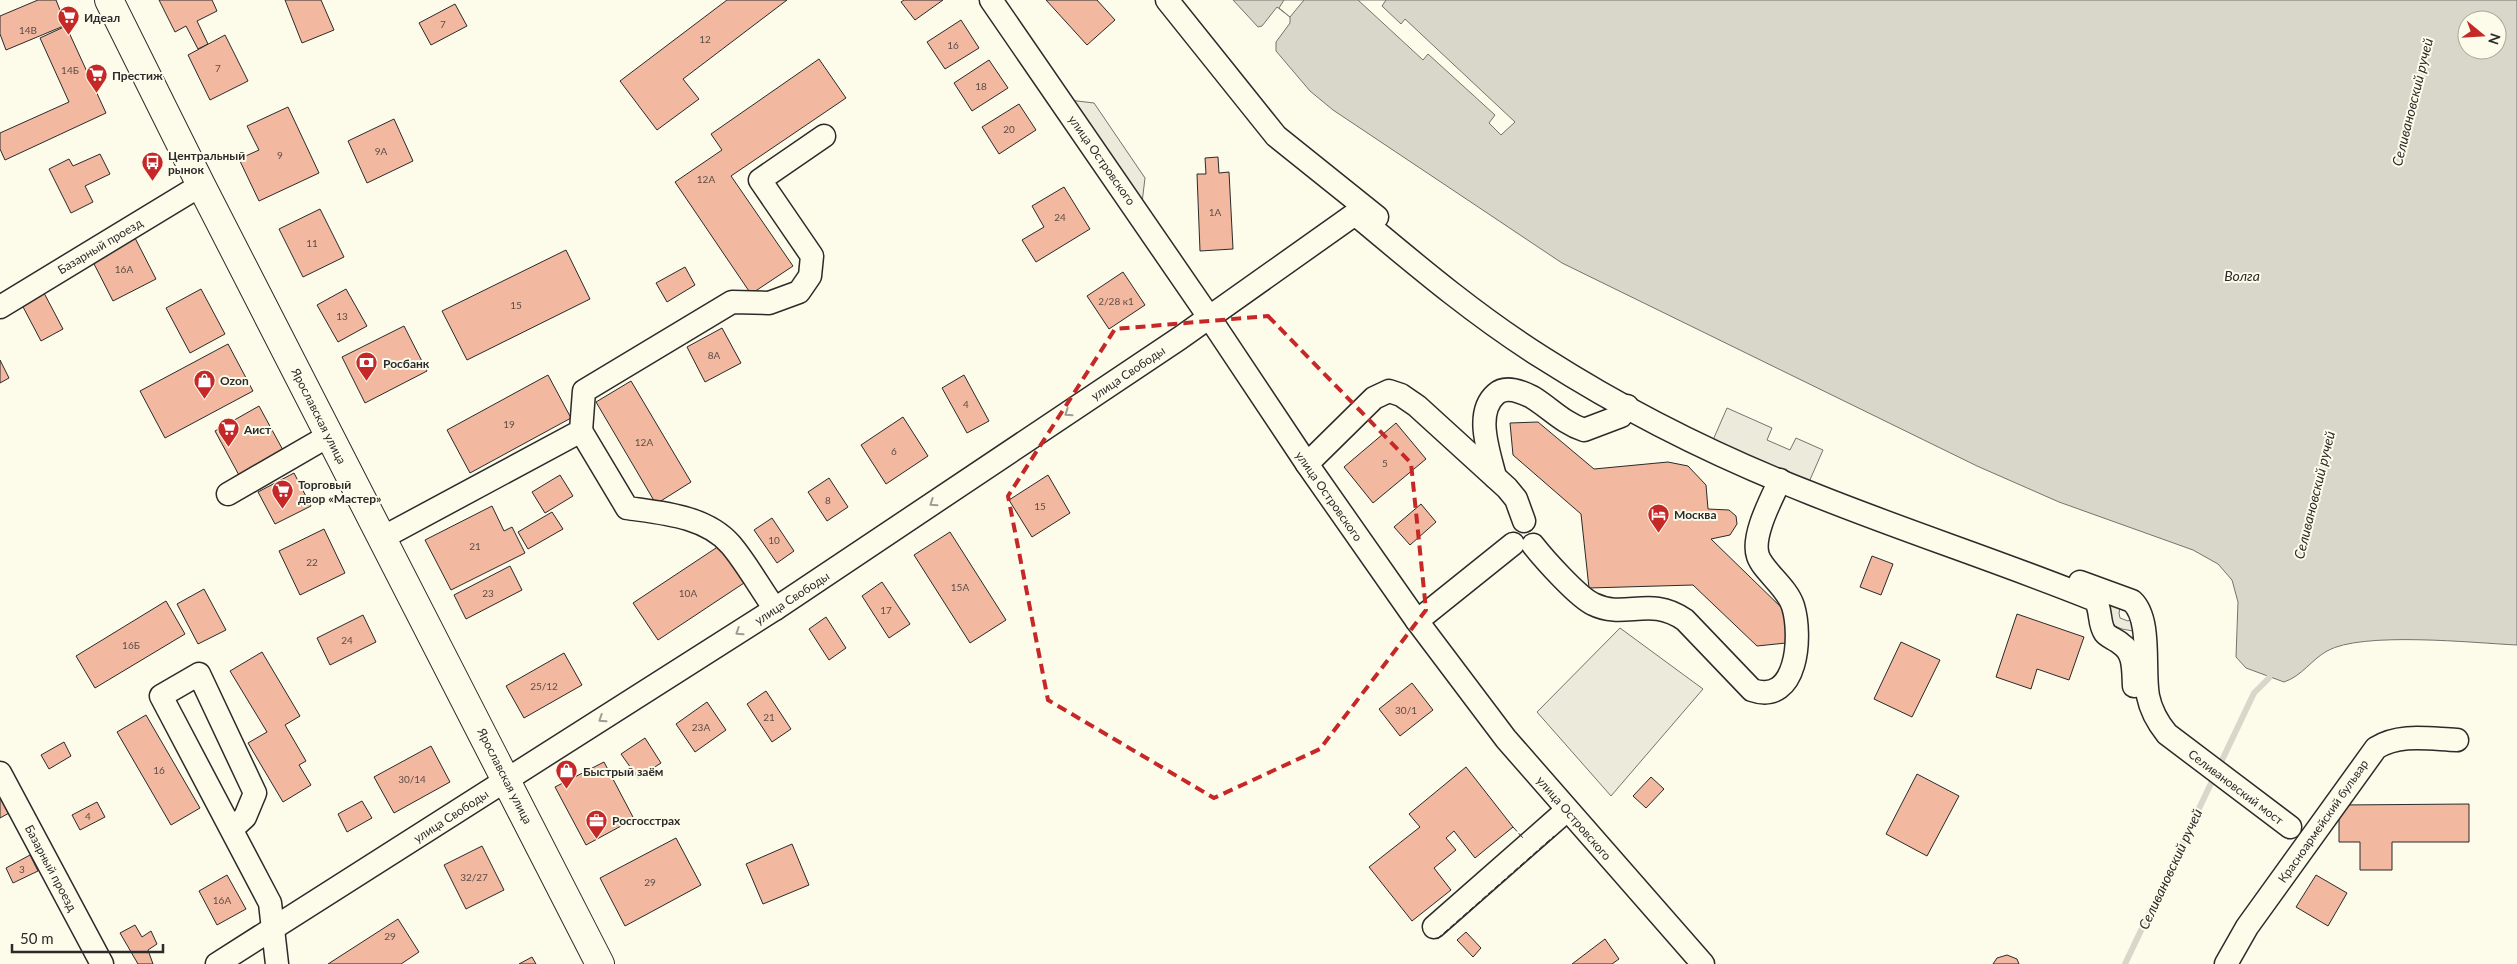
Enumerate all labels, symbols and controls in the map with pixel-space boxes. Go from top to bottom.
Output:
supermarket icon: Идеал [56,5,80,36]
place label: Идеал [84,10,120,25]
north arrow [2457,10,2507,60]
house number: 7 [440,18,446,30]
house number: 14В [19,24,37,36]
text: N [2485,31,2505,47]
house number: 12 [699,33,711,45]
water label: Селивановский ручей [2388,36,2436,168]
house number: 16 [947,39,959,51]
house number: 7 [215,62,221,74]
supermarket icon: Престиж [84,63,108,94]
house number: 14Б [61,64,79,76]
place label: Престиж [112,68,163,83]
house number: 18 [975,80,987,92]
street label: улица Островского [1065,112,1139,208]
house number: 20 [1003,123,1015,135]
house number: 9А [375,145,388,157]
place label: Центральный рынок [168,148,245,177]
house number: 9 [277,149,283,161]
bus stop icon: Центральный рынок [140,150,164,181]
house number: 12А [697,173,715,185]
house number: 1А [1209,206,1222,218]
house number: 24 [1054,211,1066,223]
street label: Базарный проезд [55,214,146,277]
house number: 11 [306,237,318,249]
house number: 16А [115,263,133,275]
water label: Волга [2224,267,2260,284]
house number: 2/28 к1 [1098,295,1134,307]
house number: 15 [510,299,522,311]
house number: 13 [336,310,348,322]
street label: улица Свободы [1088,343,1168,403]
house number: 8А [708,349,721,361]
bank icon: Росбанк [355,351,379,382]
place label: Росбанк [383,356,430,371]
street label: Ярославская улица [288,365,350,467]
shop icon: Ozon [192,368,216,399]
place label: Ozon [220,373,249,388]
house number: 4 [963,398,969,410]
one-way arrow [1064,407,1074,416]
supermarket icon: Аист [216,417,240,448]
house number: 19 [503,418,515,430]
place label: Аист [243,422,272,437]
water label: Селивановский ручей [2290,429,2338,561]
house number: 12А [635,436,653,448]
house number: 6 [891,445,897,457]
street label: улица Островского [1292,448,1366,544]
house number: 5 [1382,457,1388,469]
place label: Торговый двор «Мастер» [298,477,381,506]
supermarket icon: Торговый двор «Мастер» [270,479,294,510]
house number: 8 [825,494,831,506]
one-way arrow [929,497,938,507]
house number: 15 [1034,500,1046,512]
hotel icon: Москва [1646,502,1670,533]
place label: Москва [1674,507,1716,522]
house number: 10 [768,534,780,546]
house number: 21 [469,540,481,552]
house number: 22 [306,556,318,568]
street label: улица Свободы [752,568,832,628]
house number: 15А [951,581,969,593]
house number: 23 [482,587,494,599]
house number: 10А [679,587,697,599]
house number: 17 [880,604,892,616]
one-way arrow [735,626,745,635]
house number: 24 [341,634,353,646]
house number: 16Б [122,639,140,651]
house number: 25/12 [530,680,558,692]
house number: 30/1 [1395,704,1417,716]
house number: 21 [763,711,775,723]
one-way arrow [598,713,607,723]
house number: 23А [692,721,710,733]
street label: Ярославская улица [474,725,536,827]
street label: Селивановский мост [2185,746,2287,828]
street label: Красноармейский бульвар [2275,756,2371,886]
shop icon: Быстрый заём [555,759,579,790]
house number: 16 [153,764,165,776]
place label: Быстрый заём [583,764,663,779]
house number: 30/14 [398,773,426,785]
street label: улица Островского [1533,773,1615,863]
street label: улица Свободы [411,786,491,846]
water label: Селивановский ручей [2135,806,2205,932]
office icon: Росгосстрах [584,808,608,839]
house number: 4 [85,810,91,822]
place label: Росгосстрах [612,813,681,828]
street label: Базарный проезд [22,822,80,915]
house number: 3 [19,863,25,875]
house number: 32/27 [460,871,488,883]
house number: 29 [644,876,656,888]
house number: 16А [213,894,231,906]
scale bar [12,922,164,954]
text: 50 m [20,929,54,947]
house number: 29 [384,930,396,942]

